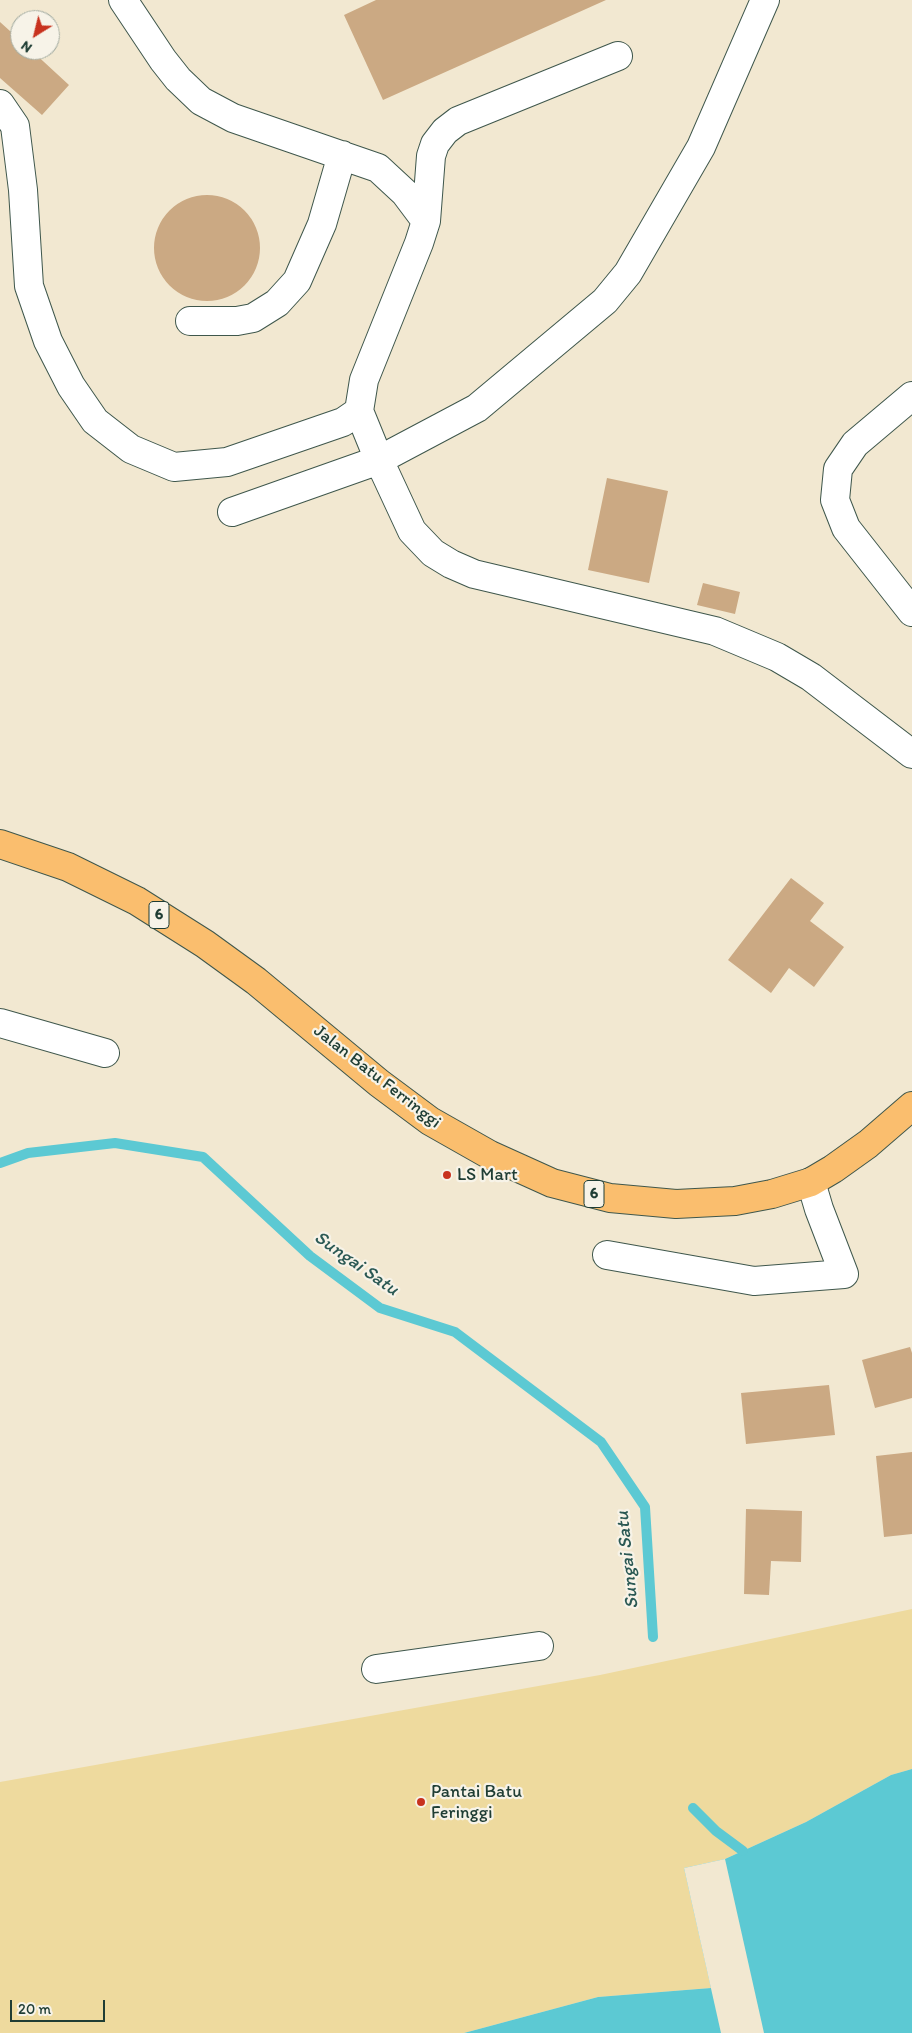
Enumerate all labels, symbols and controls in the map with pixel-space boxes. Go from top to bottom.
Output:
north arrow [10,10,60,60]
text: N [18,37,35,56]
road number: 6 [149,902,169,928]
street label: Jalan Batu Ferringgi [309,1021,445,1133]
place label: LS Mart [457,1164,518,1186]
marker: LS Mart [441,1169,453,1181]
road number: 6 [584,1180,604,1208]
water label: Sungai Satu [309,1227,403,1301]
water label: Sungai Satu [612,1510,644,1610]
place label: Pantai Batu Feringgi [431,1781,522,1824]
marker: Pantai Batu Feringgi [415,1796,427,1808]
scale bar [12,1990,108,2022]
text: 20 m [18,2000,51,2018]

